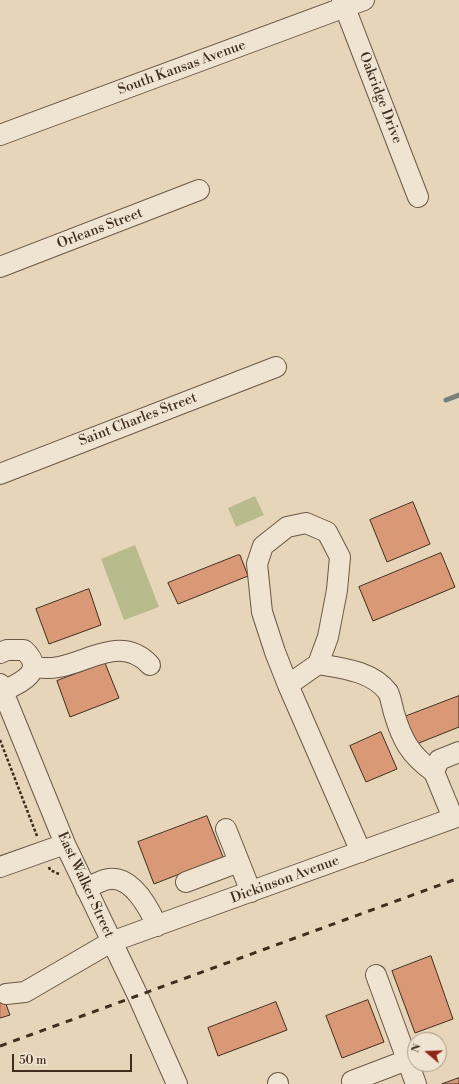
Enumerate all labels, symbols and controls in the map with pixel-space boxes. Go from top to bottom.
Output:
street label: South Kansas Avenue [116,37,248,99]
street label: Oakridge Drive [355,50,405,146]
street label: Orleans Street [55,205,145,253]
street label: Saint Charles Street [77,390,199,450]
street label: East Walker Street [53,829,117,941]
street label: Dickinson Avenue [228,853,342,907]
north arrow [407,1032,447,1072]
text: N [409,1042,425,1055]
scale bar [14,1046,134,1072]
text: 50 m [19,1053,47,1068]

